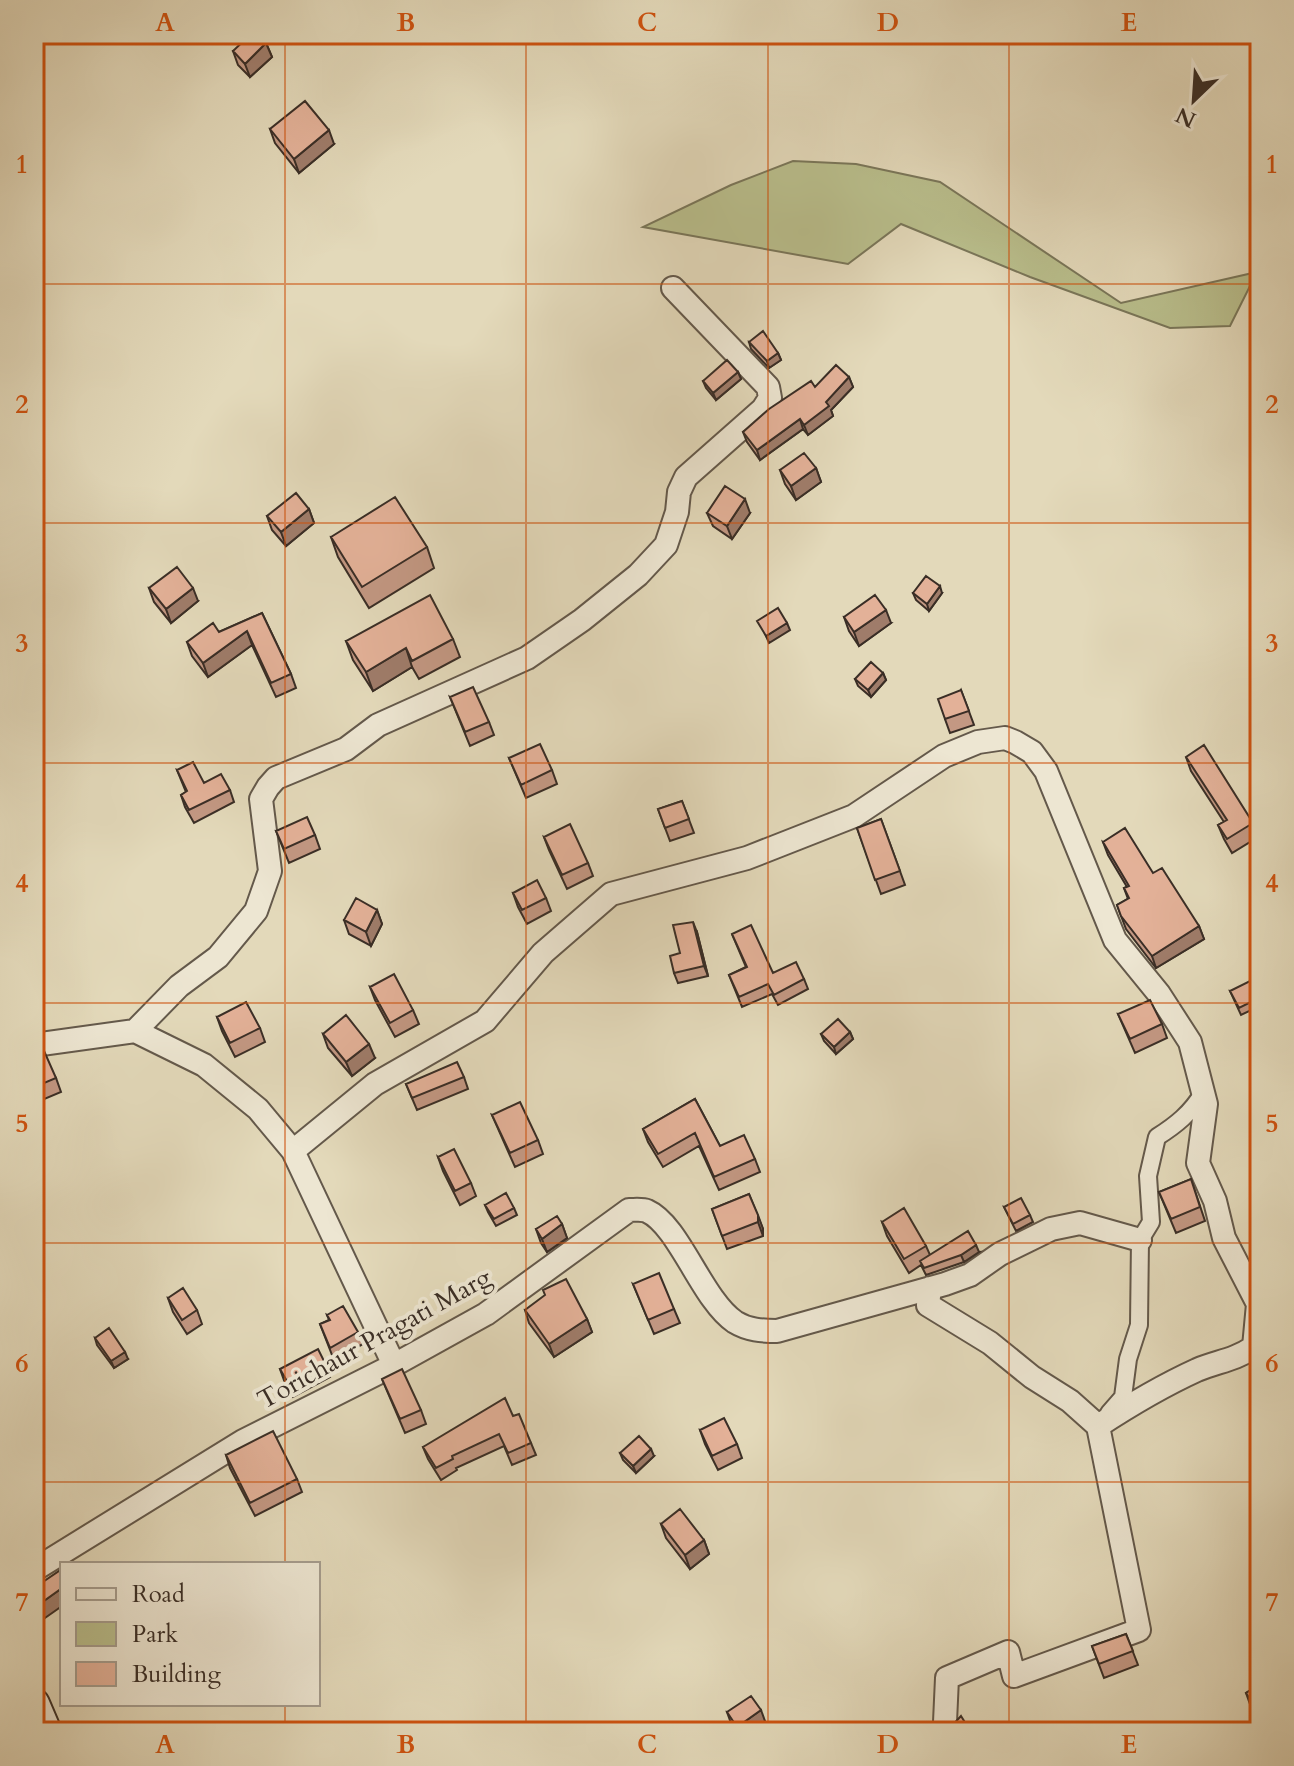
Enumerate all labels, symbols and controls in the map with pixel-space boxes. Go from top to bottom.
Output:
text: A [155,5,175,40]
text: B [397,5,415,40]
text: C [637,5,657,40]
text: D [877,5,899,40]
text: E [1121,5,1137,40]
north arrow [1154,60,1234,140]
text: N [1171,100,1201,135]
text: 1 [15,147,29,182]
text: 1 [1265,147,1279,182]
text: 2 [15,387,29,422]
text: 2 [1265,387,1279,422]
text: 3 [15,626,29,661]
text: 3 [1265,626,1279,661]
text: 4 [15,866,29,901]
text: 4 [1265,866,1279,901]
text: 5 [15,1106,29,1141]
text: 5 [1265,1106,1279,1141]
street label: Torichaur Pragati Marg [251,1259,498,1417]
text: 6 [15,1346,29,1381]
text: 6 [1265,1346,1279,1381]
legend [60,1562,320,1706]
text: Road [132,1578,185,1611]
text: 7 [15,1585,29,1620]
text: 7 [1265,1585,1279,1620]
text: Park [132,1618,178,1651]
text: Building [132,1658,222,1691]
text: A [155,1727,175,1762]
text: B [397,1727,415,1762]
text: C [637,1727,657,1762]
text: D [877,1727,899,1762]
text: E [1121,1727,1137,1762]

